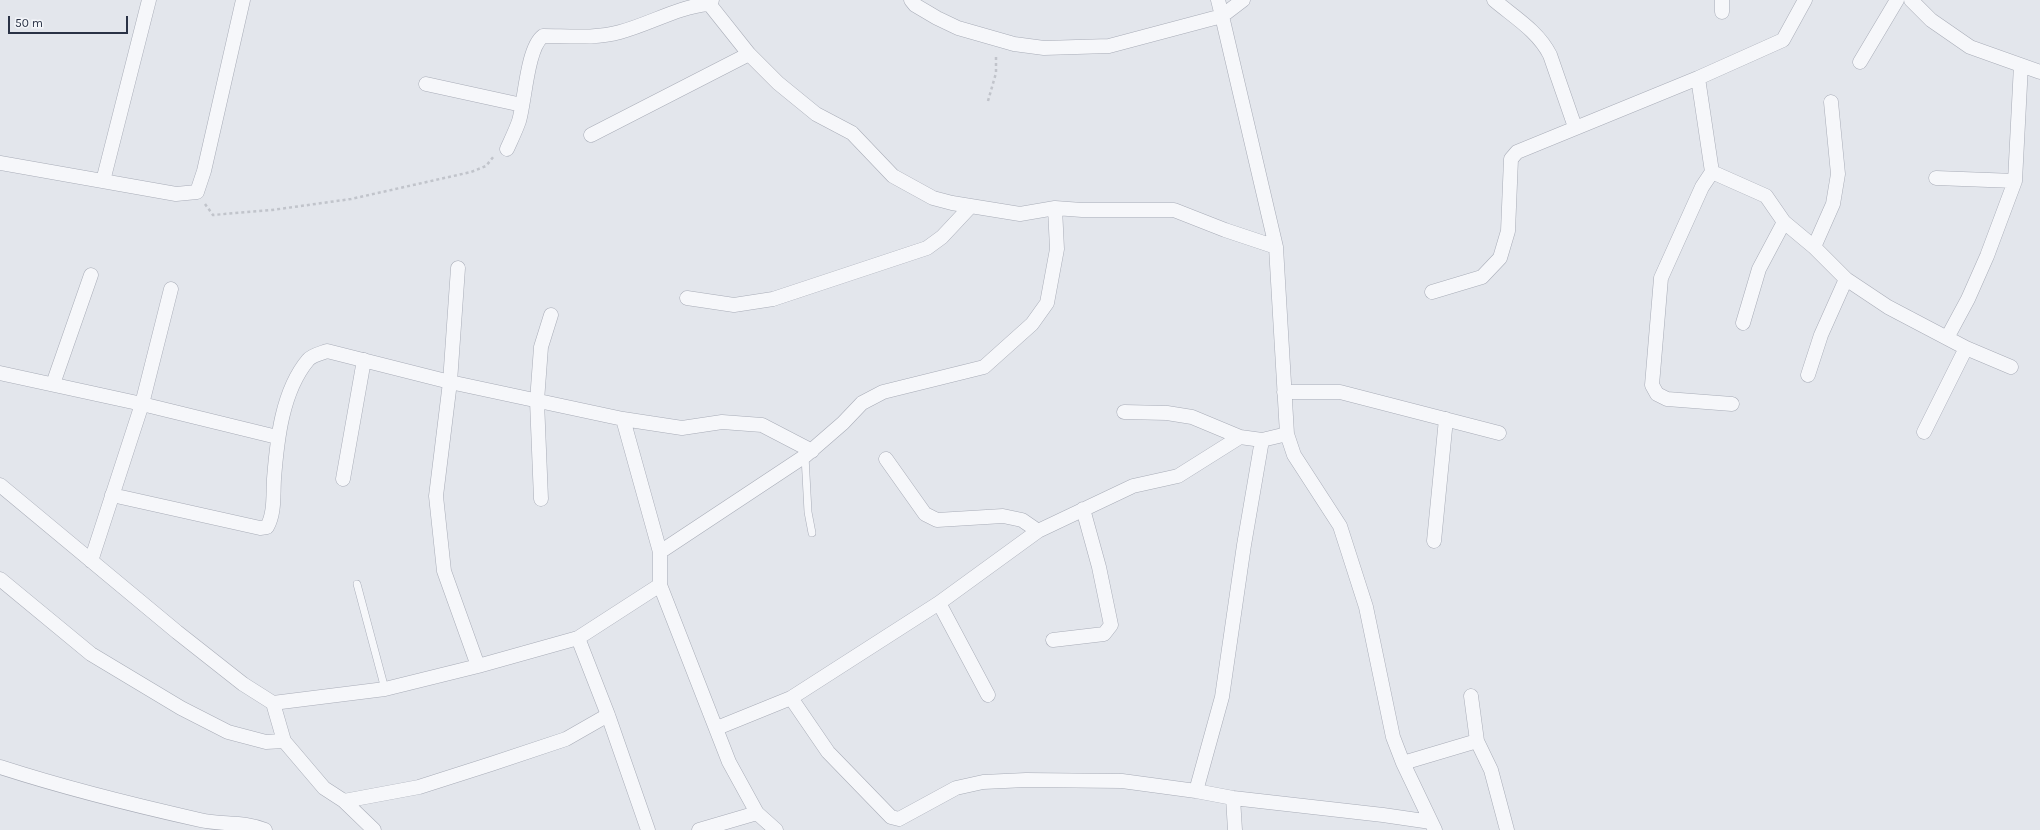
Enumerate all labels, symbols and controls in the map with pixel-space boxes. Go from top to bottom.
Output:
scale bar [10,8,130,34]
text: 50 m [15,16,43,30]

